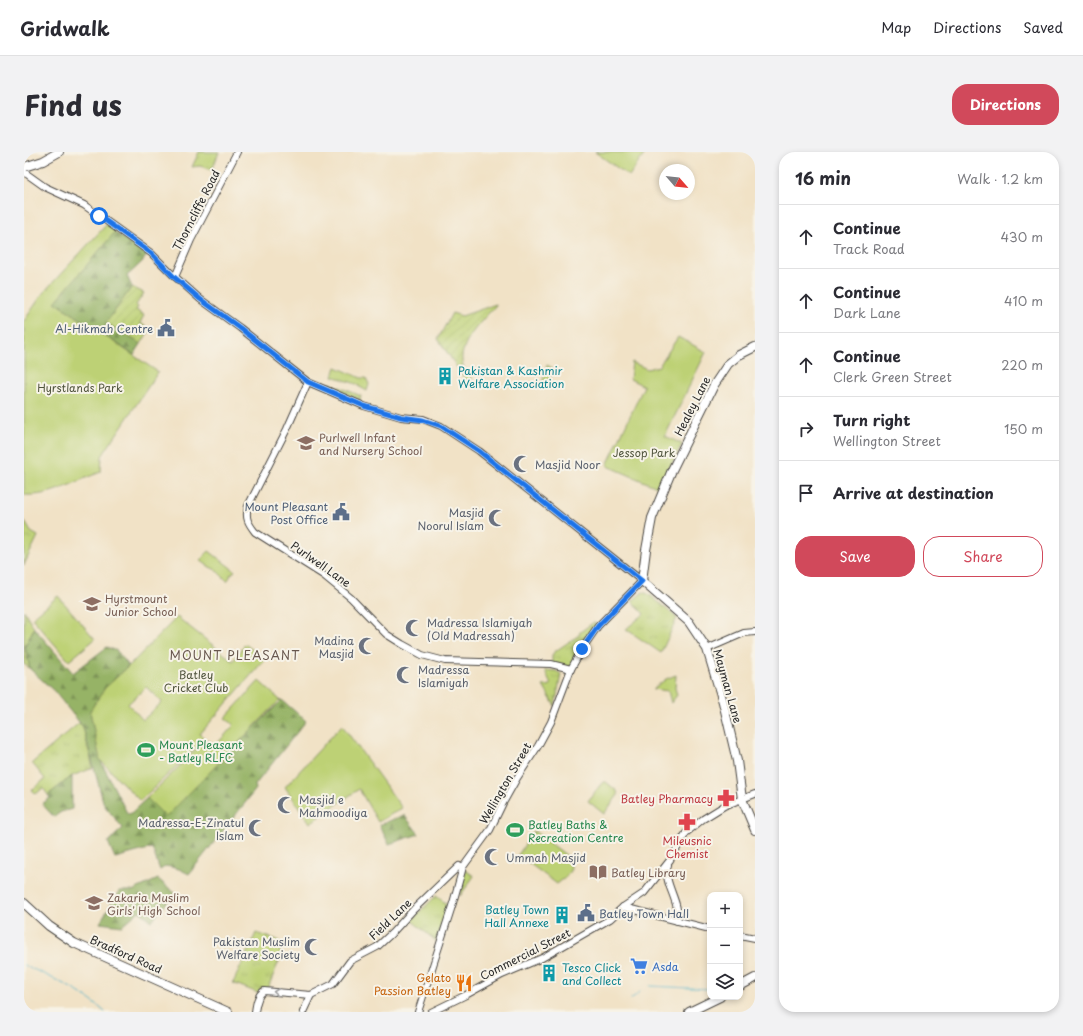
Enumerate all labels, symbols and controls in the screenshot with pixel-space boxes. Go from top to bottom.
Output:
text: Gridwalk [20,14,110,42]
text: Map [881,17,911,38]
text: Directions [933,17,1001,38]
text: Saved [1023,17,1063,38]
text: Find us [24,83,122,126]
button: Directions [952,84,1059,125]
north arrow [659,164,695,200]
text: 16 min [795,165,851,191]
street label: Thorncliffe Road [168,167,224,253]
text: Walk · 1.2 km [957,169,1043,188]
route start [90,207,108,225]
text: Continue [833,216,901,239]
icon: ahead [795,226,817,248]
text: 430 m [1001,227,1043,246]
text: Track Road [833,239,905,258]
text: Continue [833,280,901,303]
icon: ahead [795,290,817,312]
text: 410 m [1004,291,1043,310]
text: Dark Lane [833,303,901,322]
public building icon: Al-Hikmah Centre [156,318,176,338]
place label: Al-Hikmah Centre [55,320,153,337]
text: Continue [833,344,901,367]
icon: ahead [795,354,817,376]
text: 220 m [1001,355,1043,374]
place label: Pakistan & Kashmir Welfare Association [458,362,564,392]
building icon: Pakistan & Kashmir Welfare Association [435,366,455,386]
text: Clerk Green Street [833,367,952,386]
street label: Healey Lane [670,373,714,439]
park label: Hyrstlands Park [37,379,123,396]
text: Turn right [833,408,910,431]
icon: right [795,418,817,440]
text: 150 m [1004,419,1043,438]
place label: Purlwell Infant and Nursery School [319,429,422,459]
text: Wellington Street [833,431,941,450]
school or university icon: Purlwell Infant and Nursery School [296,433,316,453]
park label: Jessop Park [613,444,676,461]
mosque icon: Masjid Noor [512,454,532,474]
place label: Masjid Noor [535,456,601,473]
text: Arrive at destination [833,481,994,504]
icon: arrive [795,482,817,504]
place label: Mount Pleasant Post Office [244,498,328,528]
public building icon: Mount Pleasant Post Office [331,502,351,522]
place label: Masjid Noorul Islam [418,504,484,534]
mosque icon: Masjid Noorul Islam [487,508,507,528]
button: Save [795,536,915,577]
button: Share [923,536,1043,577]
street label: Purlwell Lane [287,537,355,591]
place label: Hyrstmount Junior School [105,590,177,620]
school or university icon: Hyrstmount Junior School [82,594,102,614]
place label: Madressa Islamiyah (Old Madressah) [427,614,532,644]
mosque icon: Madressa Islamiyah (Old Madressah) [404,618,424,638]
place label: Madina Masjid [314,632,354,662]
mosque icon: Madina Masjid [357,636,377,656]
route end [573,640,591,658]
district label: MOUNT PLEASANT [170,646,300,664]
street label: Mayman Lane [709,647,747,725]
place label: Madressa Islamiyah [418,661,470,691]
mosque icon: Madressa Islamiyah [395,665,415,685]
park label: Batley Cricket Club [164,666,228,696]
place label: Mount Pleasant - Batley RLFC [159,736,243,766]
street label: Wellington Street [475,739,535,827]
sports icon: Mount Pleasant - Batley RLFC [136,740,156,760]
pharmacy icon: Batley Pharmacy [716,788,736,808]
place label: Batley Pharmacy [621,790,713,807]
place label: Masjid e Mahmoodiya [299,791,367,821]
mosque icon: Masjid e Mahmoodiya [276,795,296,815]
pharmacy icon: Mileusnic Chemist [677,812,697,832]
place label: Madressa-E-Zinatul Islam [138,814,244,844]
place label: Batley Baths & Recreation Centre [528,816,624,846]
mosque icon: Madressa-E-Zinatul Islam [247,818,267,838]
sports icon: Batley Baths & Recreation Centre [505,820,525,840]
place label: Mileusnic Chemist [663,832,712,862]
mosque icon: Ummah Masjid [483,847,503,867]
place label: Ummah Masjid [506,849,586,866]
library icon: Batley Library [588,862,608,882]
place label: Batley Library [611,864,686,881]
place label: Zakaria Muslim Girls' High School [107,889,200,919]
map controls [707,892,743,1000]
button: + [707,892,743,928]
school or university icon: Zakaria Muslim Girls' High School [84,893,104,913]
street label: Field Lane [365,894,415,944]
place label: Batley Town Hall Annexe [484,901,549,931]
public building icon: Batley Town Hall [576,903,596,923]
building icon: Batley Town Hall Annexe [552,905,572,925]
place label: Batley Town Hall [599,905,689,922]
street label: Commercial Street [477,924,574,984]
button: − [707,928,743,964]
street label: Bradford Road [87,931,165,977]
place label: Pakistan Muslim Welfare Society [213,933,300,963]
mosque icon: Pakistan Muslim Welfare Society [303,937,323,957]
supermarket icon: Asda [629,956,649,976]
place label: Asda [652,958,679,975]
place label: Tesco Click and Collect [562,959,622,989]
building icon: Tesco Click and Collect [539,963,559,983]
button: layers [707,964,743,1000]
place label: Gelato Passion Batley [374,969,451,999]
restaurant icon: Gelato Passion Batley [454,973,474,993]
one-way arrow [273,988,279,997]

